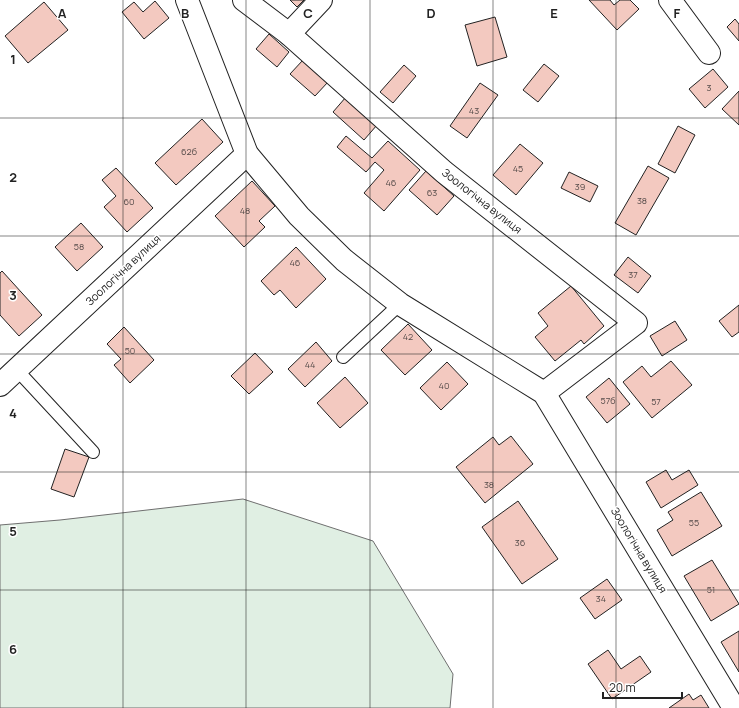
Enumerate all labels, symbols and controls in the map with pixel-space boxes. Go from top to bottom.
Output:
text: A [58,4,67,22]
text: B [181,4,189,22]
text: C [303,4,313,22]
text: D [426,4,436,22]
text: E [550,4,558,22]
text: F [674,4,681,22]
text: 1 [10,50,16,68]
house number: 3 [707,81,712,94]
house number: 43 [469,104,479,117]
house number: 62б [181,145,197,158]
house number: 45 [513,162,523,175]
street label: Зоологічна вулиця [439,165,525,237]
text: 2 [9,168,17,186]
house number: 46 [386,176,397,189]
house number: 39 [575,180,585,193]
house number: 63 [427,186,437,199]
house number: 38 [637,194,647,207]
house number: 60 [123,195,135,208]
house number: 48 [240,204,250,217]
street label: Зоологічна вулиця [82,231,164,308]
house number: 58 [74,240,84,253]
house number: 46 [290,256,301,269]
house number: 37 [628,268,638,281]
text: 3 [9,286,17,304]
house number: 42 [403,330,413,343]
house number: 50 [125,344,135,357]
house number: 44 [305,358,315,371]
house number: 40 [439,379,449,392]
house number: 57б [601,394,615,407]
house number: 57 [651,395,661,408]
text: 4 [9,404,17,422]
house number: 38 [484,478,494,491]
street label: Зоологічна вулиця [608,504,671,596]
house number: 55 [689,516,699,529]
text: 5 [9,522,17,540]
house number: 36 [515,536,526,549]
house number: 51 [707,583,715,596]
house number: 34 [596,592,606,605]
text: 6 [9,640,17,658]
scale bar [603,674,682,700]
text: 20 m [609,679,636,696]

